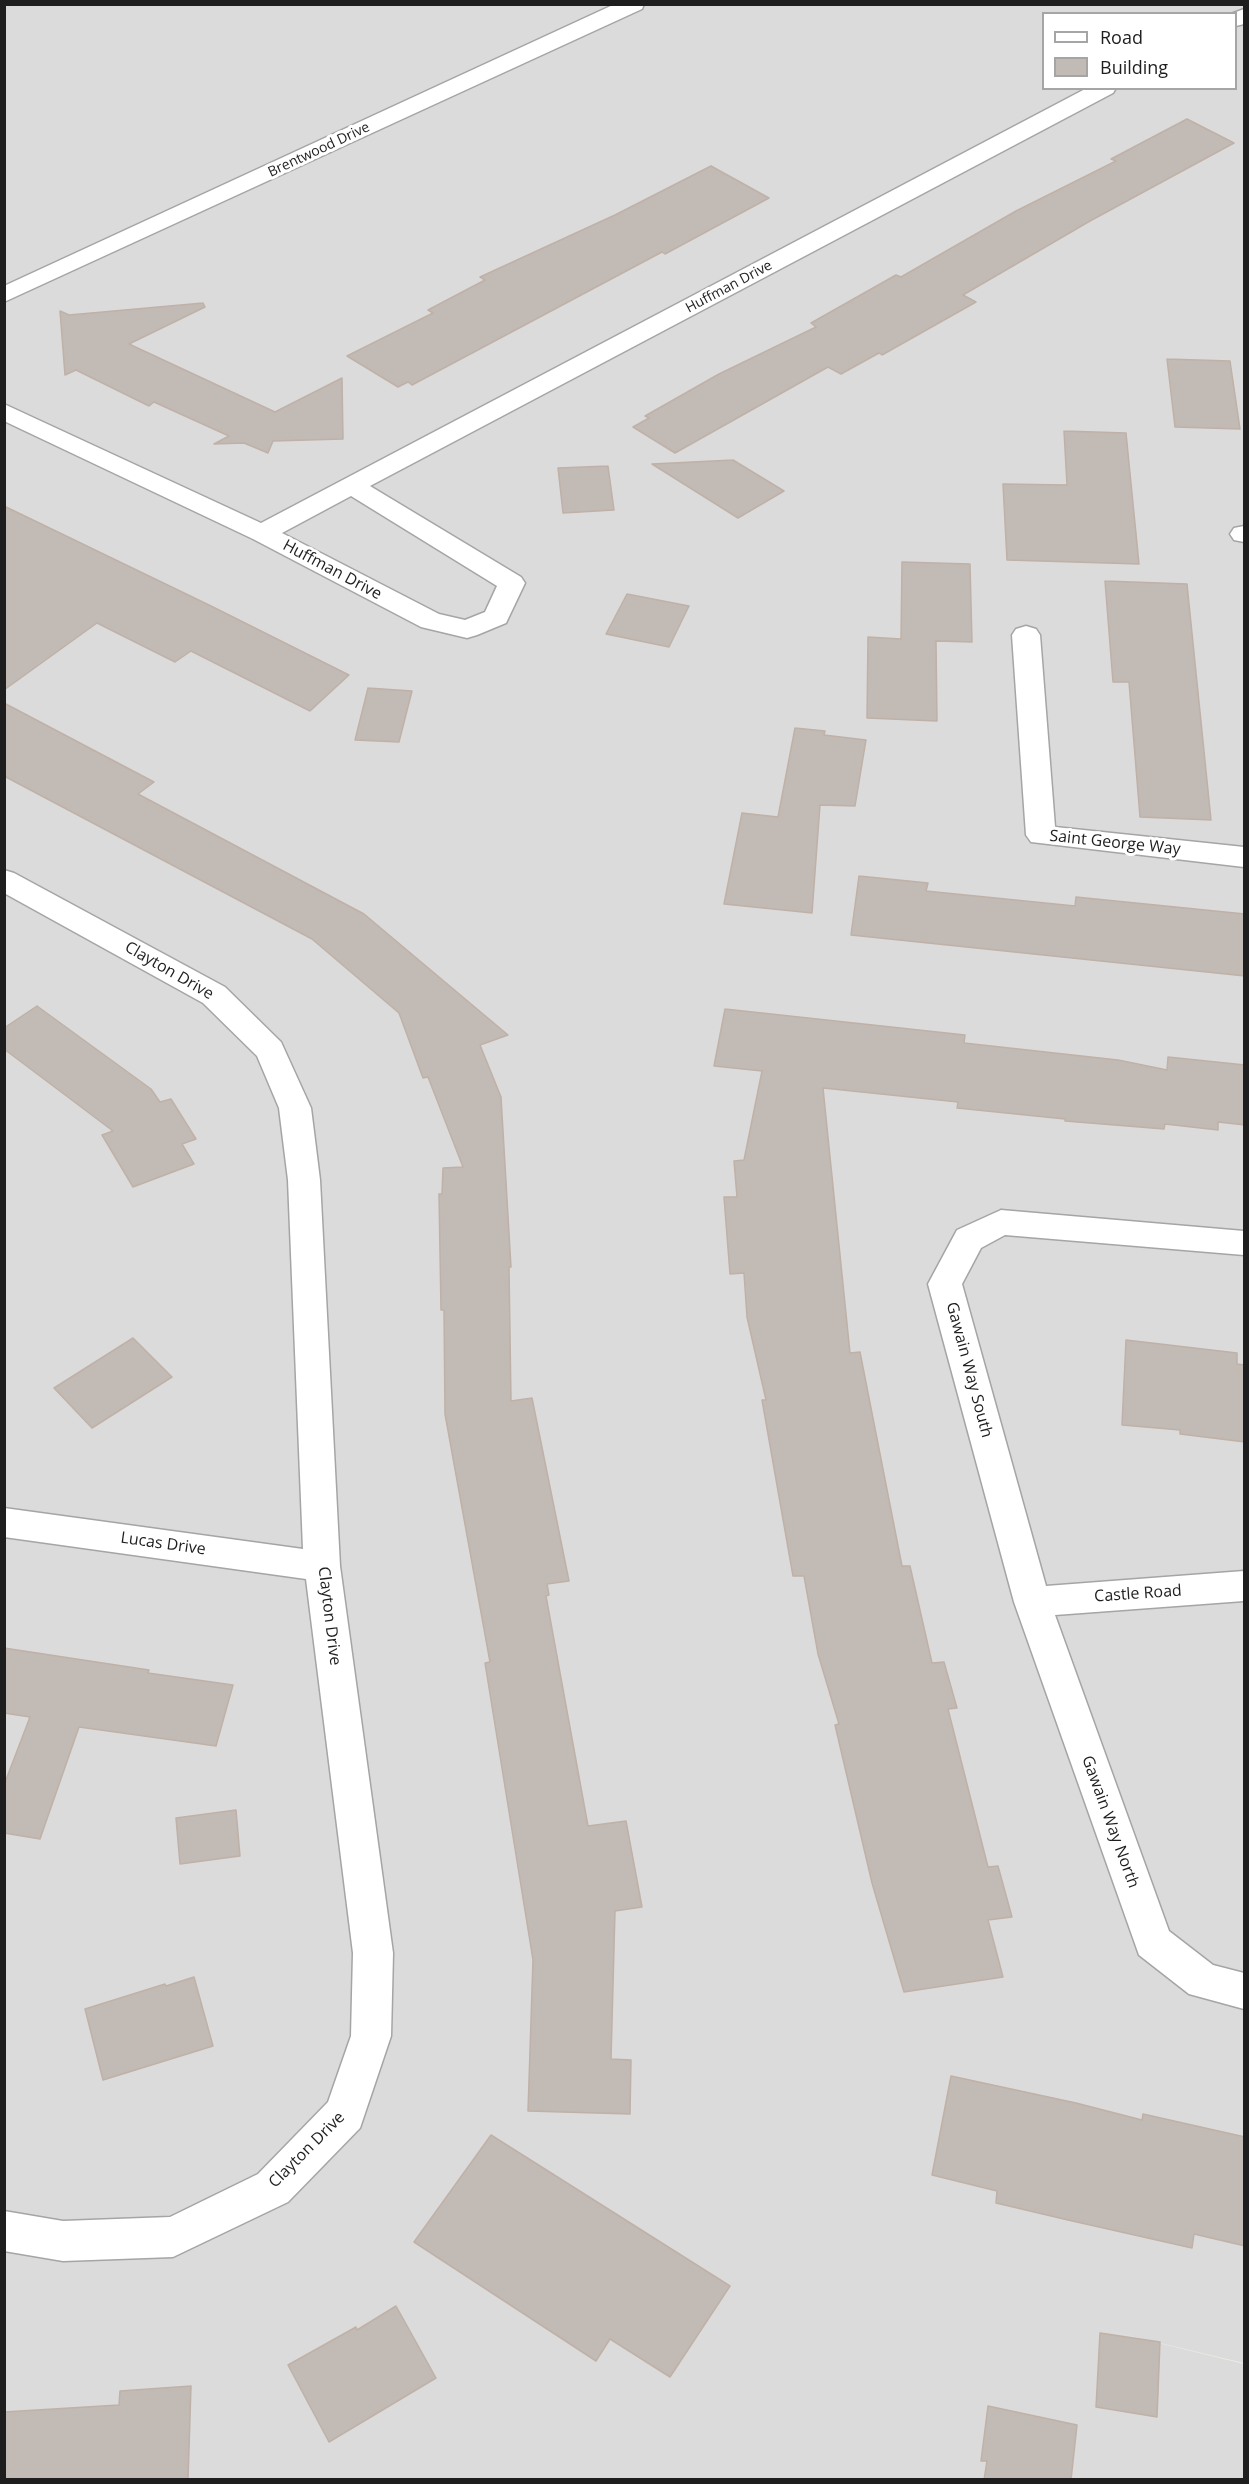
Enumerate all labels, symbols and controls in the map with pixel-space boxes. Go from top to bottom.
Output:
legend [1042,12,1237,90]
text: Road [1100,25,1143,49]
text: Building [1100,55,1168,79]
street label: Brentwood Drive [265,119,373,181]
street label: Huffman Drive [683,257,775,317]
street label: Huffman Drive [279,536,385,604]
street label: Saint George Way [1049,827,1181,859]
street label: Clayton Drive [121,938,217,1004]
street label: Gawain Way South [942,1300,996,1440]
street label: Lucas Drive [119,1529,207,1559]
street label: Clayton Drive [313,1565,345,1667]
street label: Castle Road [1094,1581,1182,1607]
street label: Gawain Way North [1077,1753,1143,1891]
street label: Clayton Drive [265,2108,349,2192]

